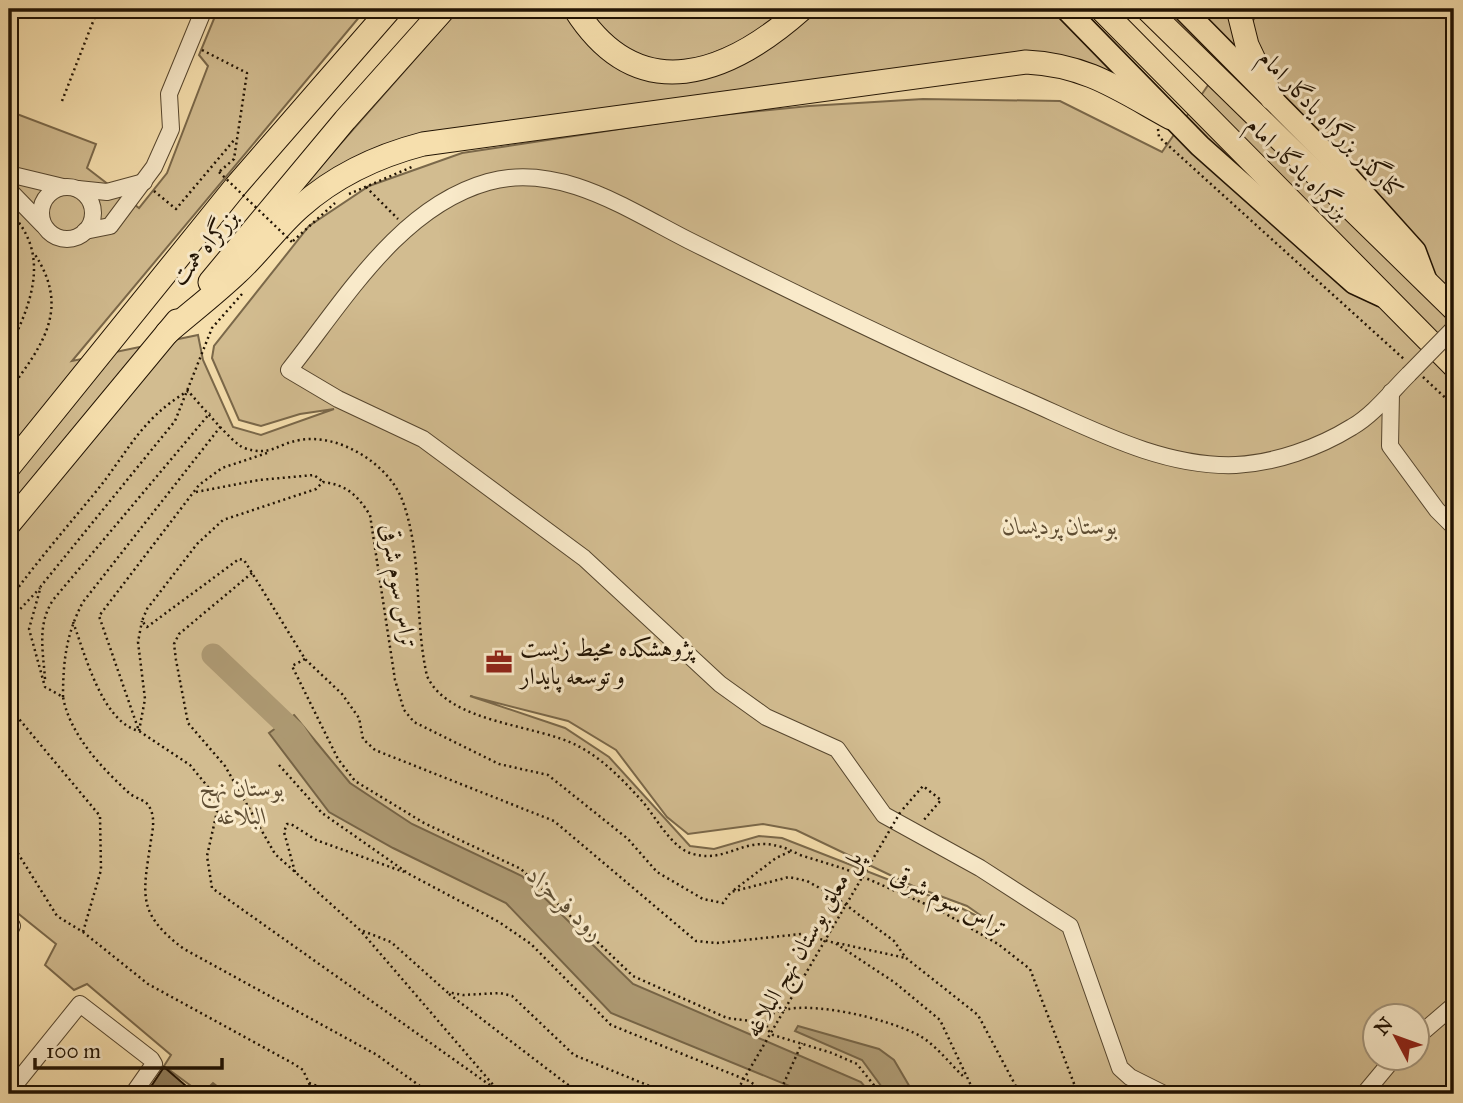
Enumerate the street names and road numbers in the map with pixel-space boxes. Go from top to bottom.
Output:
street label: کنارگذر بزرگراه یادگار امام [1253,43,1409,205]
street label: بزرگراه یادگار امام [1241,111,1355,225]
street label: بزرگراه همت [163,202,245,291]
street label: تراس سوم شرقی [368,522,424,651]
street label: پل معلق بوستان نهج البلاغه [738,844,874,1045]
street label: تراس سوم شرقی [884,859,1012,948]

